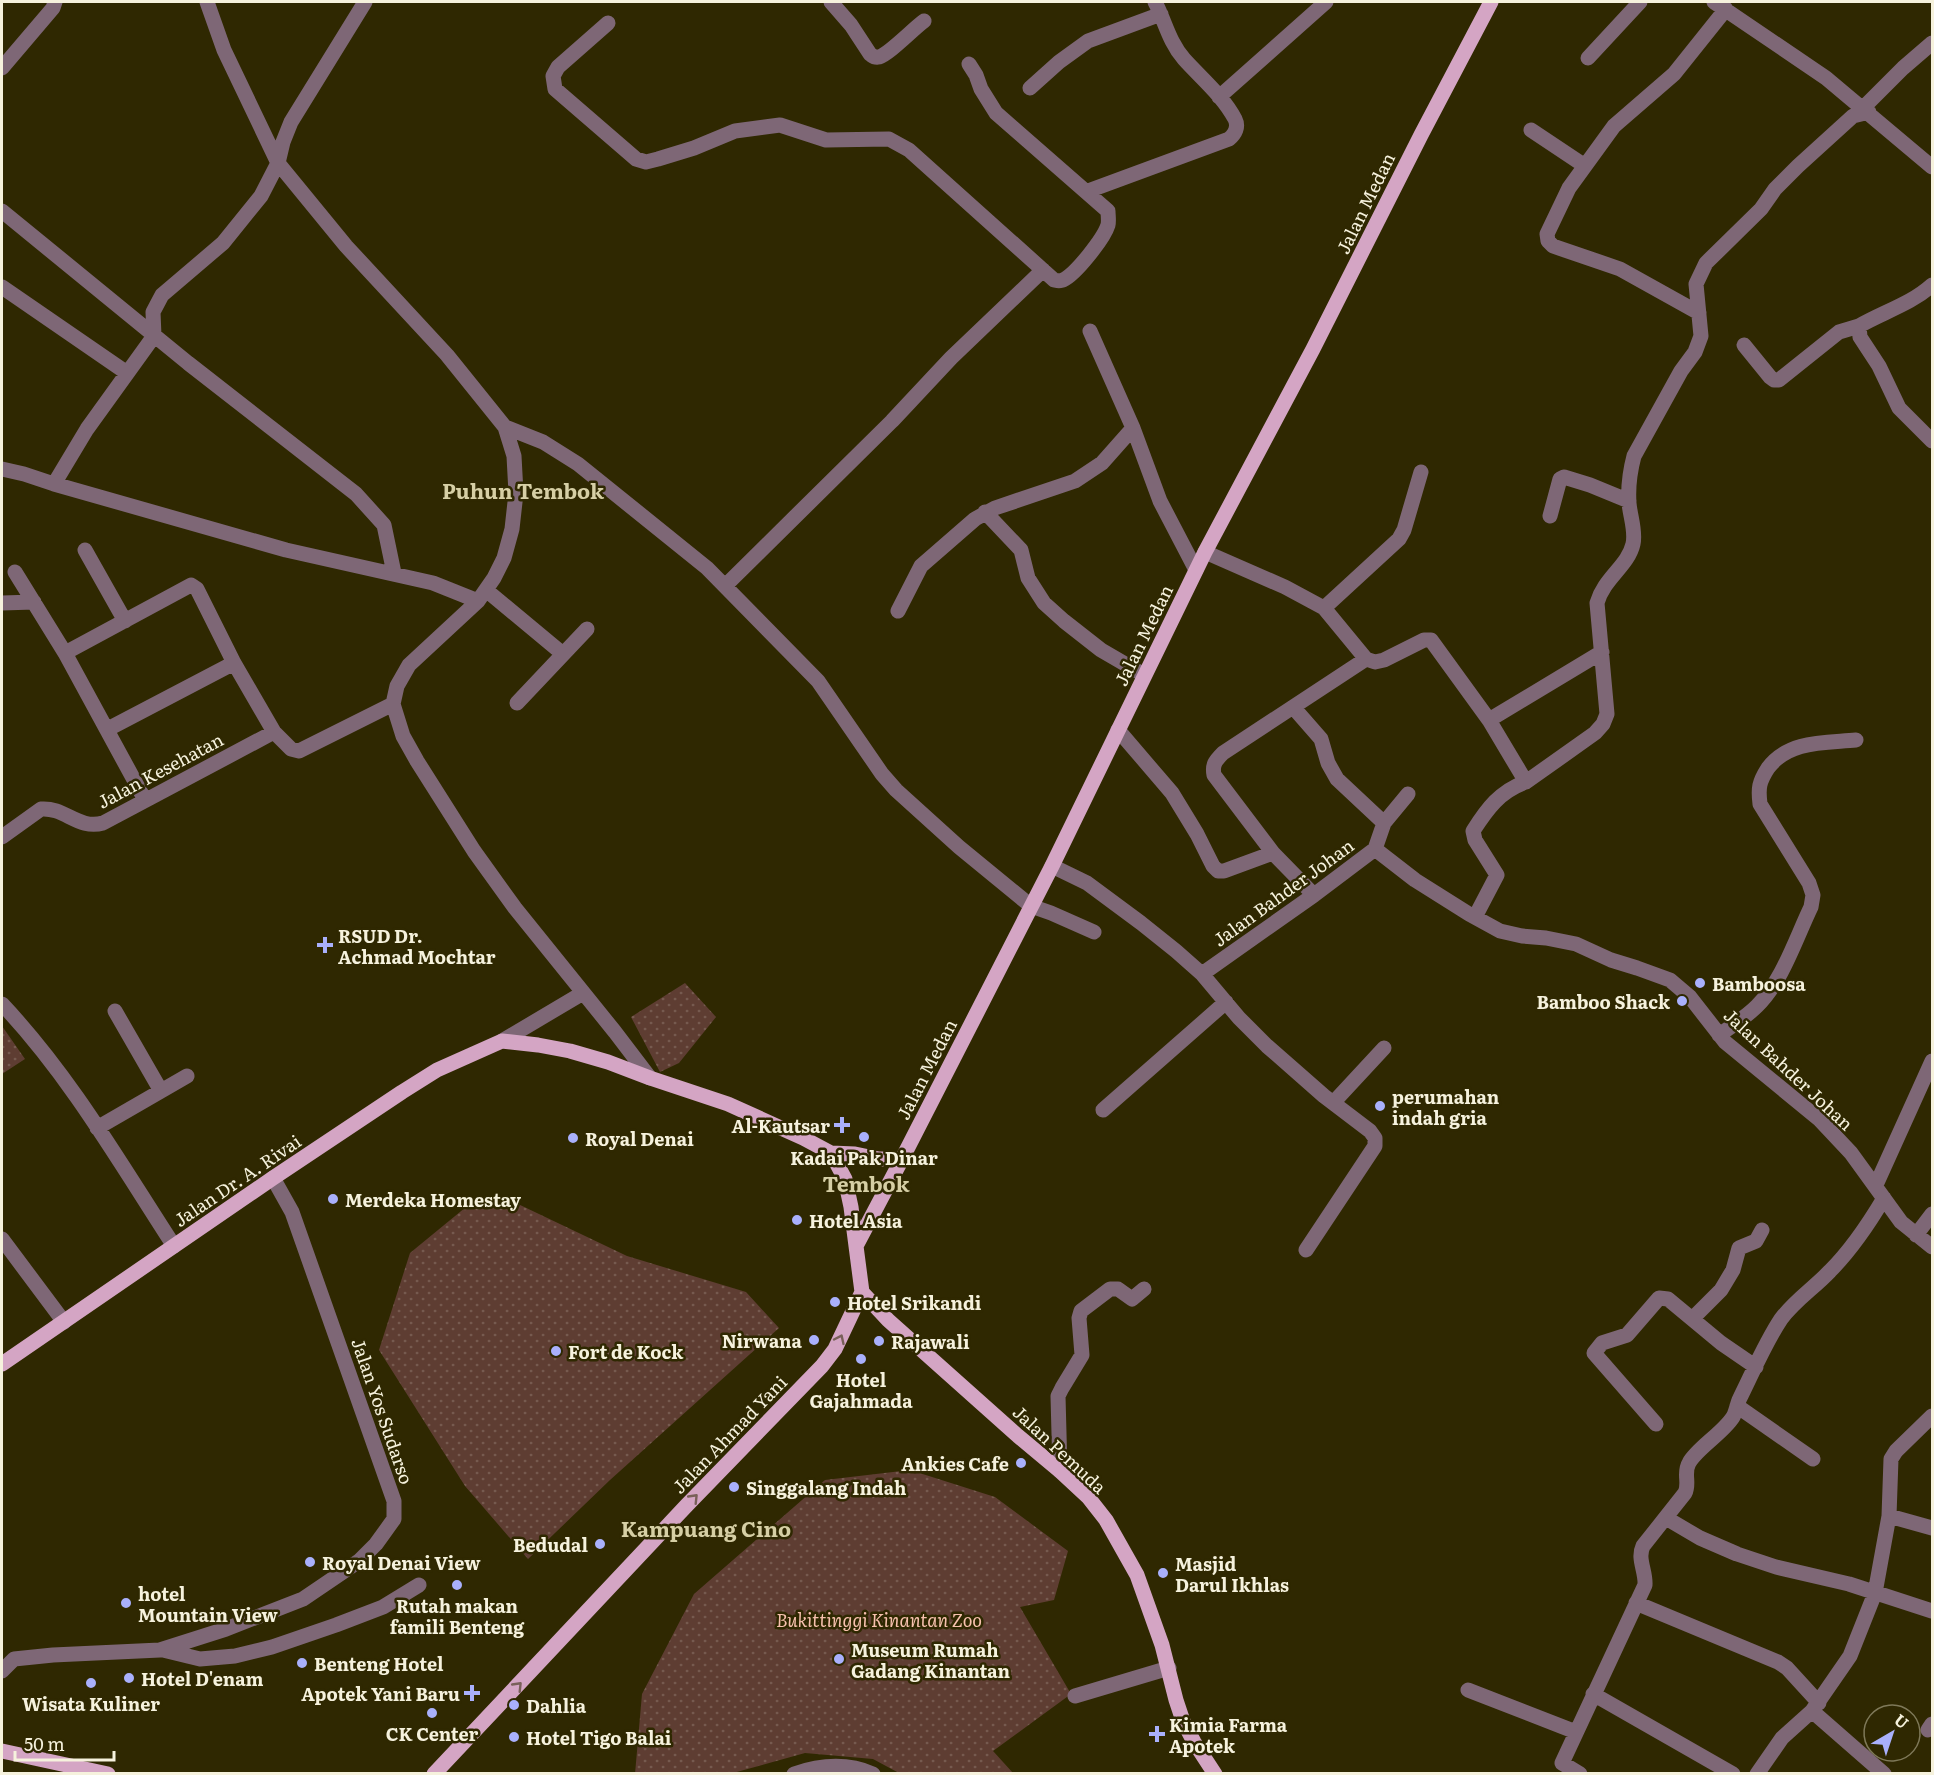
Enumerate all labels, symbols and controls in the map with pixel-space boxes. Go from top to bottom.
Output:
street label: Jalan Medan [1329,148,1401,258]
district label: Puhun Tembok [442,474,605,505]
street label: Jalan Medan [1107,580,1179,690]
street label: Jalan Kesehatan [92,725,228,815]
street label: Jalan Bahder Johan [1207,832,1359,952]
place label: RSUD Dr. Achmad Mochtar [338,922,496,970]
marker: RSUD Dr. Achmad Mochtar [316,936,334,954]
place label: Bamboosa [1712,970,1806,997]
marker: Bamboosa [1693,976,1707,990]
place label: Bamboo Shack [1537,988,1671,1015]
marker: Bamboo Shack [1675,994,1689,1008]
street label: Jalan Bahder Johan [1718,1002,1860,1136]
street label: Jalan Medan [889,1014,963,1124]
place label: perumahan indah gria [1392,1083,1500,1131]
marker: perumahan indah gria [1373,1099,1387,1113]
place label: Al-Kautsar [732,1112,830,1139]
marker: Al-Kautsar [835,1118,849,1132]
place label: Royal Denai [585,1125,694,1152]
street label: Jalan Dr. A. Rivai [168,1127,306,1233]
marker: Kadai Pak Dinar [857,1130,871,1144]
marker: Royal Denai [566,1131,580,1145]
place label: Kadai Pak Dinar [790,1144,938,1171]
district label: Tembok [822,1167,911,1198]
place label: Merdeka Homestay [345,1186,521,1213]
marker: Merdeka Homestay [326,1192,340,1206]
place label: Hotel Asia [809,1207,903,1234]
marker: Hotel Asia [790,1213,804,1227]
place label: Hotel Srikandi [847,1289,982,1316]
marker: Hotel Srikandi [828,1295,842,1309]
place label: Nirwana [722,1327,803,1354]
place label: Rajawali [891,1328,970,1355]
marker: Nirwana [807,1333,821,1347]
street label: Jalan Yos Sudarso [345,1334,421,1488]
marker: Rajawali [872,1334,886,1348]
one-way arrow [833,1335,845,1346]
place label: Fort de Kock [568,1338,684,1365]
marker: Fort de Kock [549,1344,563,1358]
marker: Hotel Gajahmada [854,1352,868,1366]
place label: Hotel Gajahmada [809,1366,913,1414]
street label: Jalan Ahmad Yani [665,1369,793,1499]
street label: Jalan Pemuda [1007,1398,1113,1500]
place label: Ankies Cafe [901,1450,1009,1477]
marker: Ankies Cafe [1014,1456,1028,1470]
place label: Singgalang Indah [746,1474,907,1501]
marker: Singgalang Indah [727,1480,741,1494]
one-way arrow [687,1494,698,1505]
district label: Kampuang Cino [621,1512,791,1543]
place label: Bedudal [513,1531,588,1558]
marker: Bedudal [593,1537,607,1551]
place label: Royal Denai View [322,1549,481,1576]
place label: Masjid Darul Ikhlas [1175,1550,1289,1598]
marker: Royal Denai View [303,1555,317,1569]
marker: Masjid Darul Ikhlas [1156,1566,1170,1580]
marker: Rutah makan famili Benteng [450,1578,464,1592]
place label: hotel Mountain View [138,1580,279,1628]
place label: Rutah makan famili Benteng [390,1592,525,1640]
marker: hotel Mountain View [119,1596,133,1610]
park label: Bukittinggi Kinantan Zoo [776,1606,982,1633]
place label: Museum Rumah Gadang Kinantan [851,1636,1010,1684]
place label: Benteng Hotel [314,1650,444,1677]
marker: Museum Rumah Gadang Kinantan [832,1652,846,1666]
marker: Benteng Hotel [295,1656,309,1670]
place label: Hotel D'enam [141,1665,263,1692]
marker: Hotel D'enam [122,1671,136,1685]
marker: Wisata Kuliner [84,1676,98,1690]
place label: Apotek Yani Baru [301,1680,460,1707]
one-way arrow [510,1682,521,1693]
marker: Apotek Yani Baru [465,1686,479,1700]
place label: Wisata Kuliner [22,1690,160,1717]
place label: Dahlia [526,1692,587,1719]
marker: Dahlia [507,1698,521,1712]
north arrow [1862,1703,1922,1763]
marker: CK Center [425,1706,439,1720]
text: U [1890,1707,1915,1734]
place label: Kimia Farma Apotek [1169,1711,1288,1759]
place label: CK Center [386,1720,479,1747]
scale bar [15,1724,114,1762]
place label: Hotel Tigo Balai [526,1724,672,1751]
marker: Kimia Farma Apotek [1150,1727,1164,1741]
text: 50 m [24,1730,65,1757]
marker: Hotel Tigo Balai [507,1730,521,1744]

